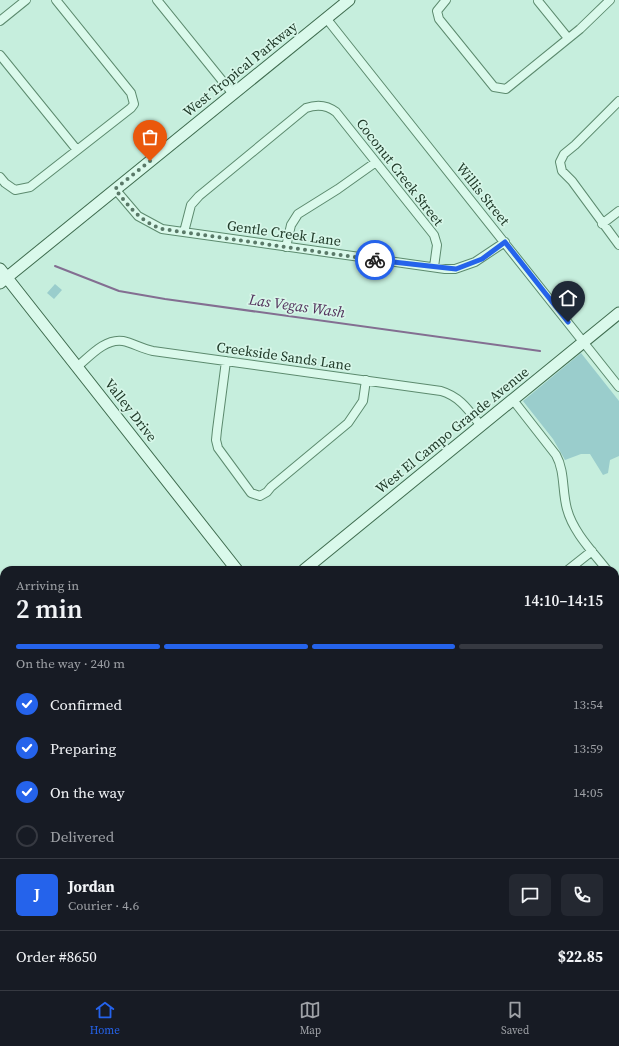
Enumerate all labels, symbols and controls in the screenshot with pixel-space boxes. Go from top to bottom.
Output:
street label: West Tropical Parkway [179,16,302,121]
street label: Coconut Creek Street [352,114,449,230]
pin [133,120,167,161]
icon: bag [139,126,161,148]
street label: Willis Street [452,158,515,230]
street label: Gentle Creek Lane [226,215,342,251]
courier [355,240,395,280]
icon: bike [364,249,386,271]
pin [551,281,585,322]
icon: home [557,287,579,309]
water label: Las Vegas Wash [247,288,347,323]
street label: Creekside Sands Lane [215,337,353,375]
street label: West El Campo Grande Avenue [371,362,533,498]
street label: Valley Drive [100,374,162,446]
text: Arriving in [16,577,79,594]
text: 14:10–14:15 [524,590,603,611]
text: 2 min [16,591,83,627]
text: On the way · 240 m [16,655,125,672]
icon: check [16,693,38,715]
text: Confirmed [50,694,122,715]
text: 13:54 [573,696,603,713]
icon: check [16,737,38,759]
text: Preparing [50,738,116,759]
text: 13:59 [573,740,603,757]
icon: check [16,781,38,803]
text: On the way [50,782,125,803]
text: 14:05 [573,784,603,801]
text: Delivered [50,826,114,847]
button: chat [509,874,551,916]
button: phone [561,874,603,916]
text: Jordan [68,876,115,897]
text: J [34,884,40,905]
text: Courier · 4.6 [68,897,139,914]
text: Order #8650 [16,946,97,967]
text: $22.85 [558,946,603,967]
tab: Home [90,999,120,1038]
tab: Map [299,999,321,1038]
tab: Saved [501,999,529,1038]

